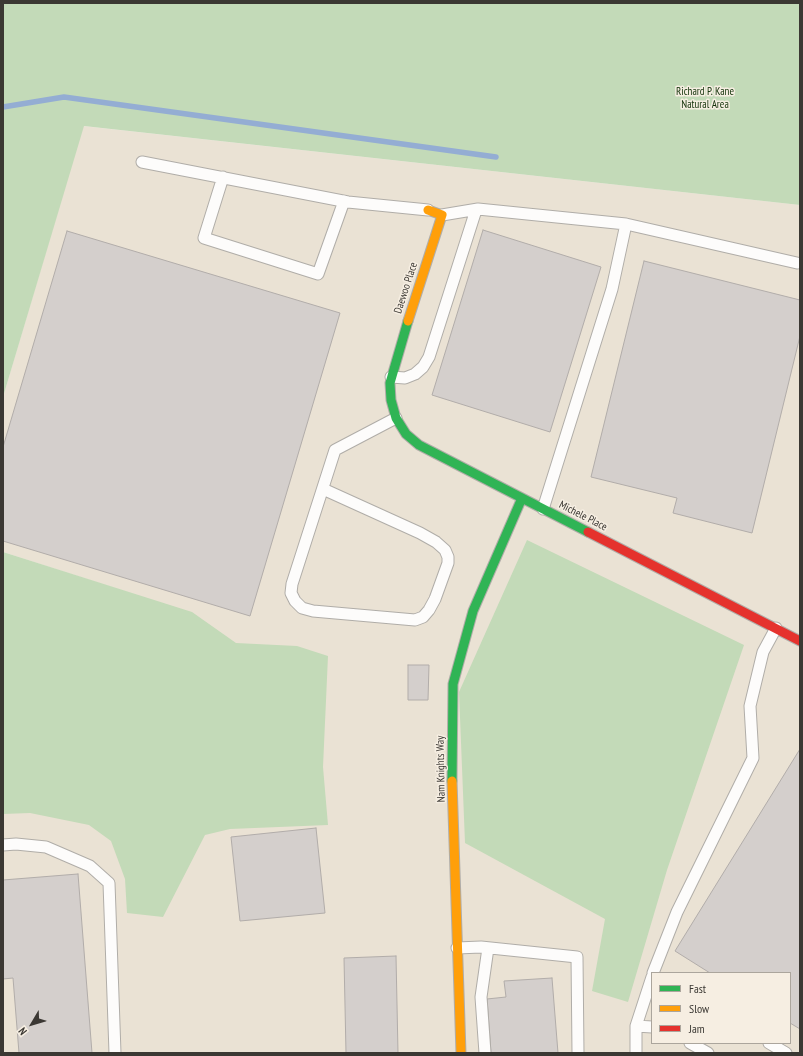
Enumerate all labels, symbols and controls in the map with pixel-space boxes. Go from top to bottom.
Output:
park label: Richard P. Kane Natural Area [676,85,734,111]
street label: Daewoo Place [392,261,420,315]
street label: Michele Place [557,498,609,534]
street label: Nam Knights Way [434,736,448,802]
legend [651,972,791,1044]
text: Fast [689,981,706,996]
text: Slow [689,1001,709,1016]
north arrow [12,1004,52,1044]
text: Jam [689,1021,705,1036]
text: N [15,1025,30,1038]

